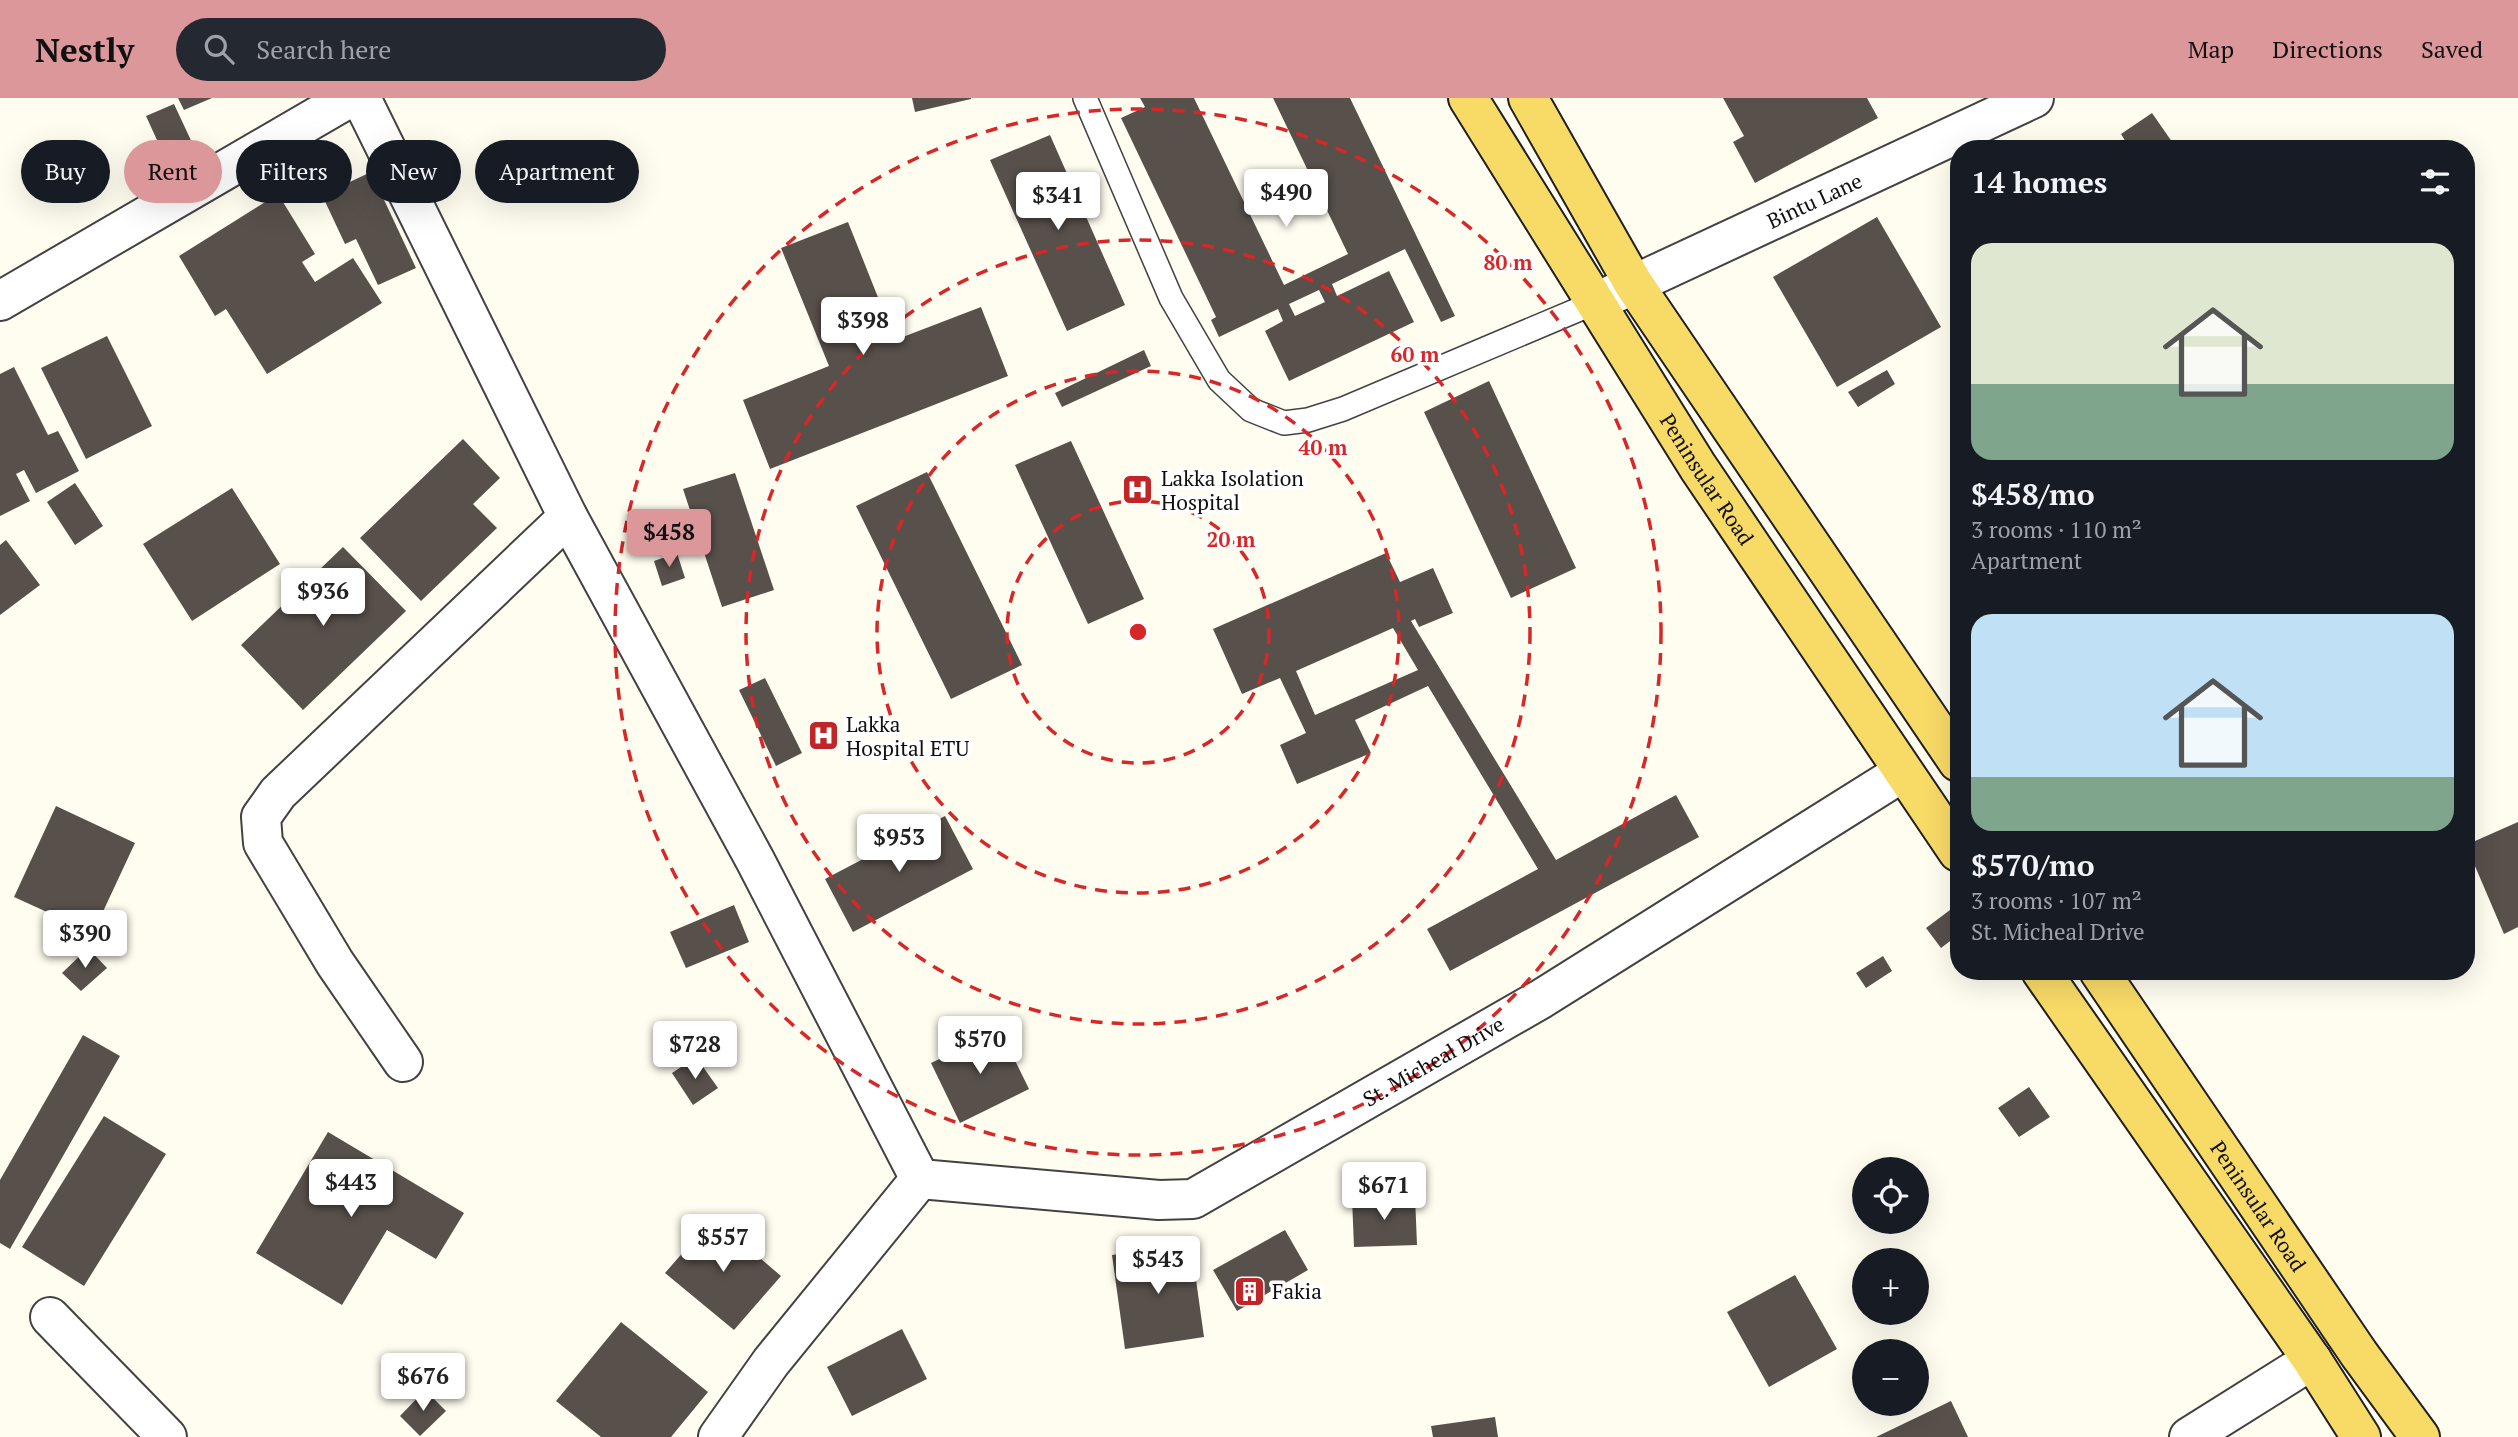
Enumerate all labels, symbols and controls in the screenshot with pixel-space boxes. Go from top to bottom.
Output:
search box [176,18,666,81]
text: Nestly [35,28,134,71]
icon: search [200,30,238,68]
text: Search here [256,32,391,66]
text: Map [2188,33,2234,65]
text: Directions [2272,33,2383,65]
text: Saved [2421,33,2483,65]
chip: Buy [21,140,110,203]
chip: Rent [124,140,222,203]
chip: Filters [236,140,352,203]
chip: New [366,140,461,203]
chip: Apartment [475,140,639,203]
text: 14 homes [1971,162,2107,202]
icon: filters [2416,163,2454,201]
street label: Bintu Lane [1762,166,1866,235]
pin: $490 [1245,170,1327,229]
pin: $341 [1017,172,1099,232]
text: $490 [1260,176,1312,207]
text: $341 [1032,179,1084,210]
text: 80 m [1484,248,1533,276]
icon: home [2150,289,2276,415]
pin: $398 [822,298,904,357]
text: $398 [837,304,889,335]
text: 60 m [1391,340,1440,368]
street label: Peninsular Road [1654,408,1761,551]
text: 40 m [1299,433,1348,461]
place label: Lakka Isolation Hospital [1161,464,1304,516]
hospital icon: Lakka Isolation Hospital [1121,473,1155,507]
text: $458/mo [1971,474,2095,514]
pin: $458 [628,510,710,569]
text: 3 rooms · 110 m² [1971,514,2142,545]
text: $458 [643,516,695,547]
text: 20 m [1207,525,1256,553]
text: Apartment [1971,545,2082,576]
pin: $936 [282,568,364,628]
text: $936 [297,575,349,606]
centre of rings [1126,620,1150,644]
icon: home [2150,660,2276,786]
place label: Lakka Hospital ETU [846,710,969,762]
hospital icon: Lakka Hospital ETU [806,719,840,753]
pin: $953 [858,814,940,874]
text: $953 [873,821,925,852]
text: $570/mo [1971,845,2095,885]
text: 3 rooms · 107 m² [1971,885,2142,916]
pin: $390 [44,910,126,970]
text: St. Micheal Drive [1971,916,2145,947]
text: $390 [59,917,111,948]
street label: St. Micheal Drive [1357,1009,1509,1113]
pin: $570 [939,1016,1021,1076]
pin: $728 [654,1021,736,1081]
text: $570 [954,1023,1006,1054]
text: $728 [669,1028,721,1059]
street label: Peninsular Road [2204,1135,2313,1277]
map controls [1852,1157,1929,1416]
button: locate [1852,1157,1929,1234]
pin: $443 [310,1160,392,1219]
pin: $671 [1343,1162,1425,1222]
text: $443 [325,1166,377,1197]
text: $671 [1358,1169,1410,1200]
pin: $557 [682,1214,764,1274]
text: $557 [697,1221,749,1252]
pin: $543 [1117,1236,1199,1296]
text: $543 [1132,1243,1184,1274]
button: + [1852,1248,1929,1325]
building icon: Fakia [1232,1274,1266,1308]
place label: Fakia [1272,1277,1322,1305]
button: − [1852,1339,1929,1416]
pin: $676 [382,1354,464,1413]
text: $676 [397,1360,449,1391]

